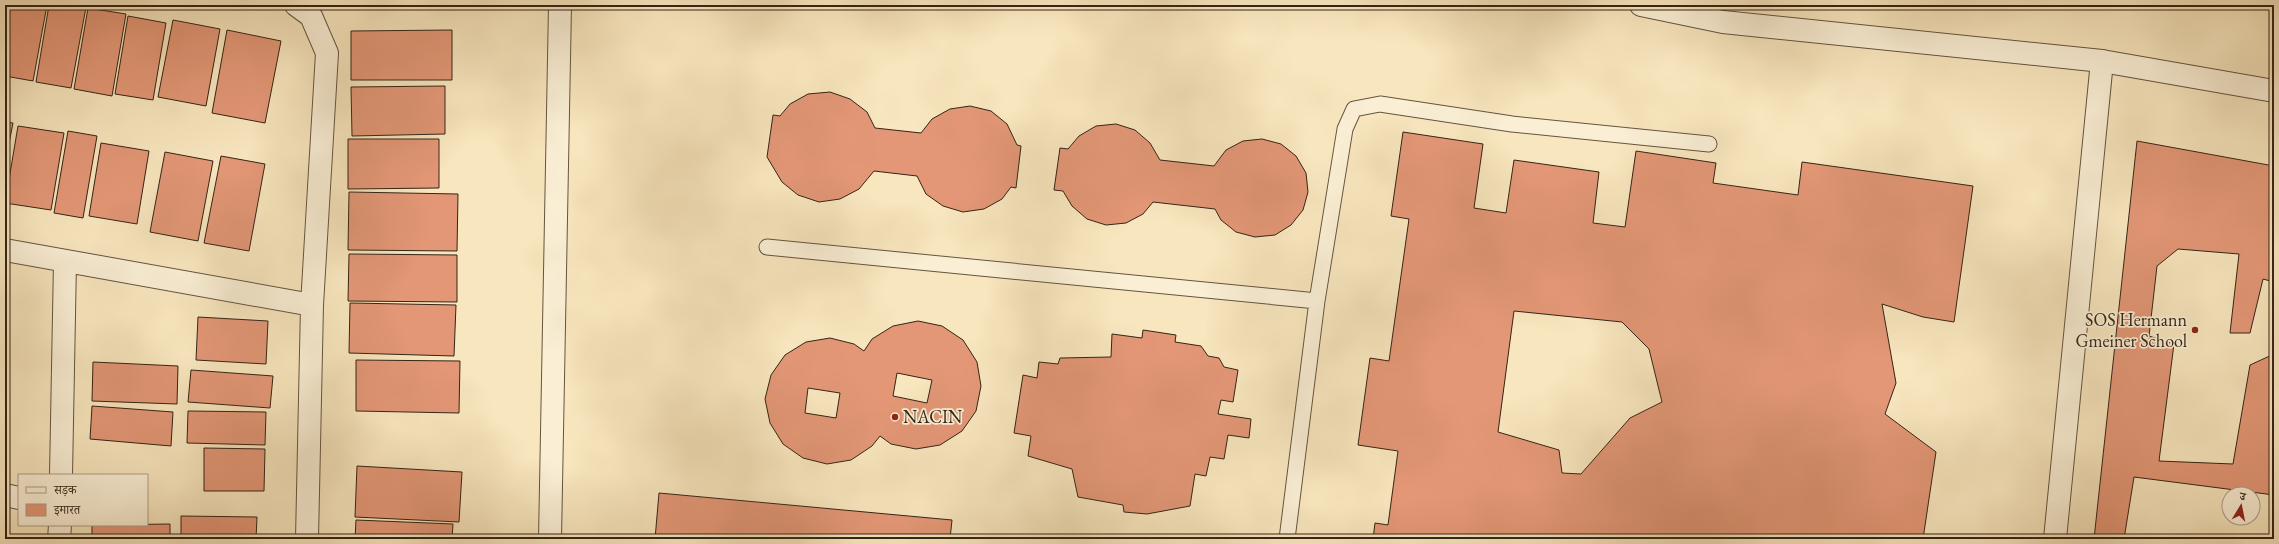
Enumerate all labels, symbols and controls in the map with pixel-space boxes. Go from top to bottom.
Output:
place label: SOS Hermann Gmeiner School [2075,308,2187,352]
marker: SOS Hermann Gmeiner School [2190,325,2200,335]
place label: NACIN [903,405,963,428]
marker: NACIN [890,412,900,422]
legend [18,474,148,526]
text: सड़क [53,482,78,498]
north arrow [2221,486,2261,526]
text: उ [2238,489,2248,504]
text: इमारत [53,502,81,518]

